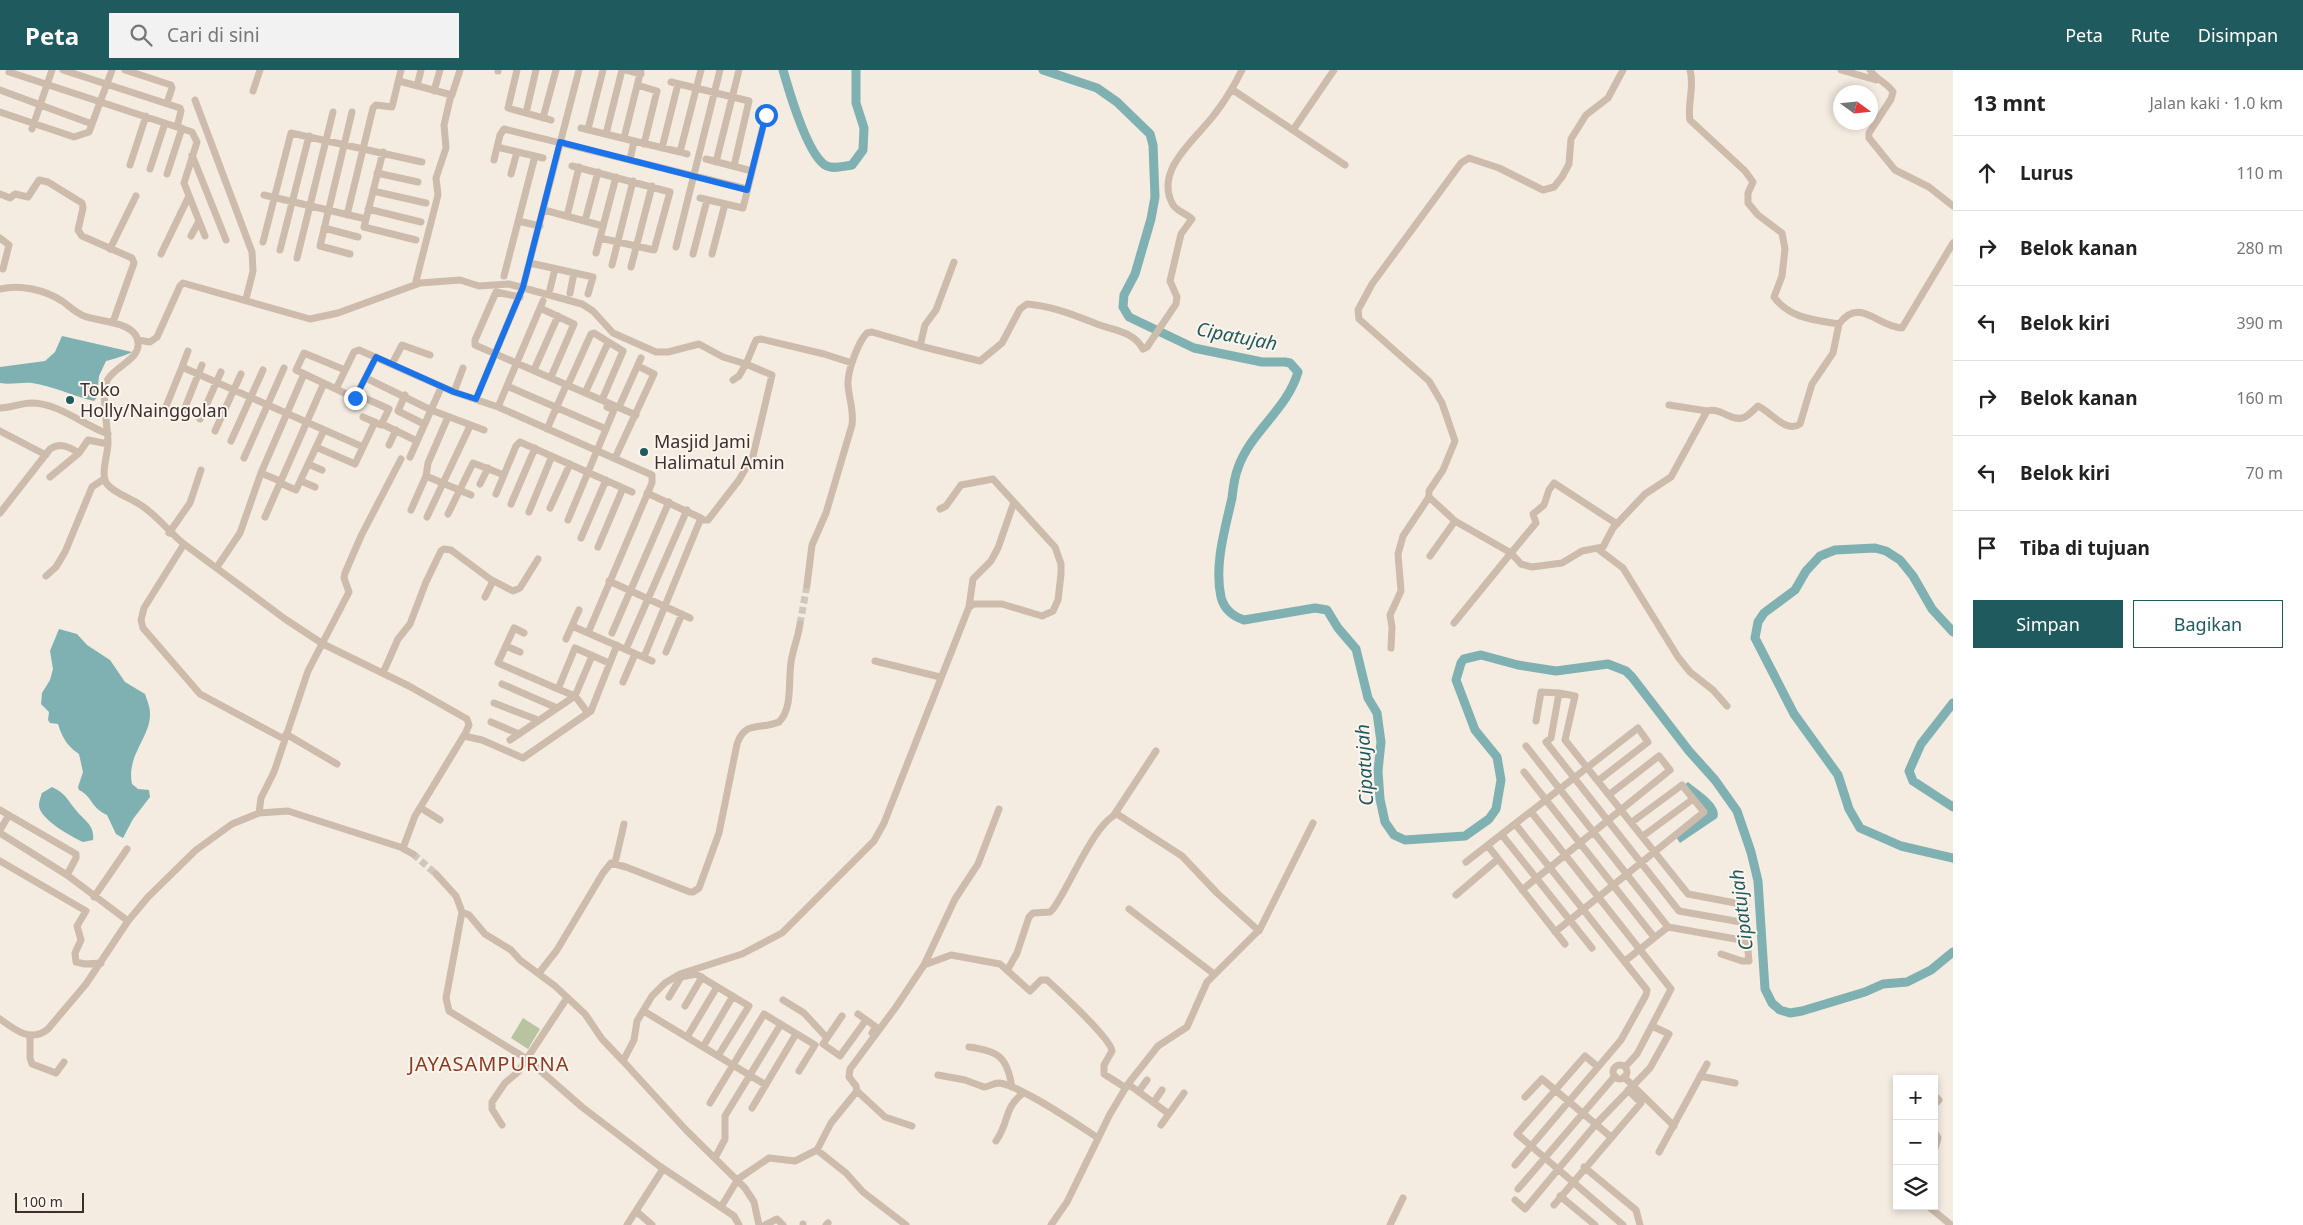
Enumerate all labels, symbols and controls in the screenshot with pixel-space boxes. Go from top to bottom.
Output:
search box [109,13,459,58]
text: Peta [25,19,79,52]
icon: search [127,21,155,49]
text: Cari di sini [167,22,260,48]
text: Peta [2065,23,2103,47]
text: Rute [2131,23,2170,47]
text: Disimpan [2198,23,2278,47]
north arrow [1833,85,1878,130]
text: 13 mnt [1973,89,2046,117]
text: Jalan kaki · 1.0 km [2149,92,2283,114]
route start [755,104,778,127]
icon: ahead [1973,159,2001,187]
text: Lurus [2020,160,2073,186]
text: 110 m [2236,162,2283,184]
icon: right [1973,234,2001,262]
text: Belok kanan [2020,235,2137,261]
text: 280 m [2236,237,2283,259]
icon: left [1973,309,2001,337]
text: Belok kiri [2020,310,2110,336]
text: 390 m [2236,312,2283,334]
water label: Cipatujah [1194,315,1280,357]
place label: Toko Holly/Nainggolan [80,377,228,422]
icon: right [1973,384,2001,412]
text: Belok kanan [2020,385,2137,411]
route end [344,387,367,410]
text: 160 m [2236,387,2283,409]
marker: Toko Holly/Nainggolan [64,394,76,406]
place label: Masjid Jami Halimatul Amin [654,429,785,474]
marker: Masjid Jami Halimatul Amin [638,446,650,458]
icon: left [1973,459,2001,487]
text: Belok kiri [2020,460,2110,486]
text: 70 m [2246,462,2283,484]
icon: arrive [1973,534,2001,562]
text: Tiba di tujuan [2020,535,2150,561]
button: Simpan [1973,600,2123,648]
button: Bagikan [2133,600,2283,648]
water label: Cipatujah [1349,723,1379,807]
water label: Cipatujah [1723,868,1759,952]
district label: JAYASAMPURNA [407,1050,569,1077]
map controls [1893,1075,1938,1210]
button: + [1893,1075,1938,1120]
button: − [1893,1120,1938,1165]
button: layers [1893,1165,1938,1210]
scale bar [15,1190,84,1213]
text: 100 m [22,1192,63,1211]

